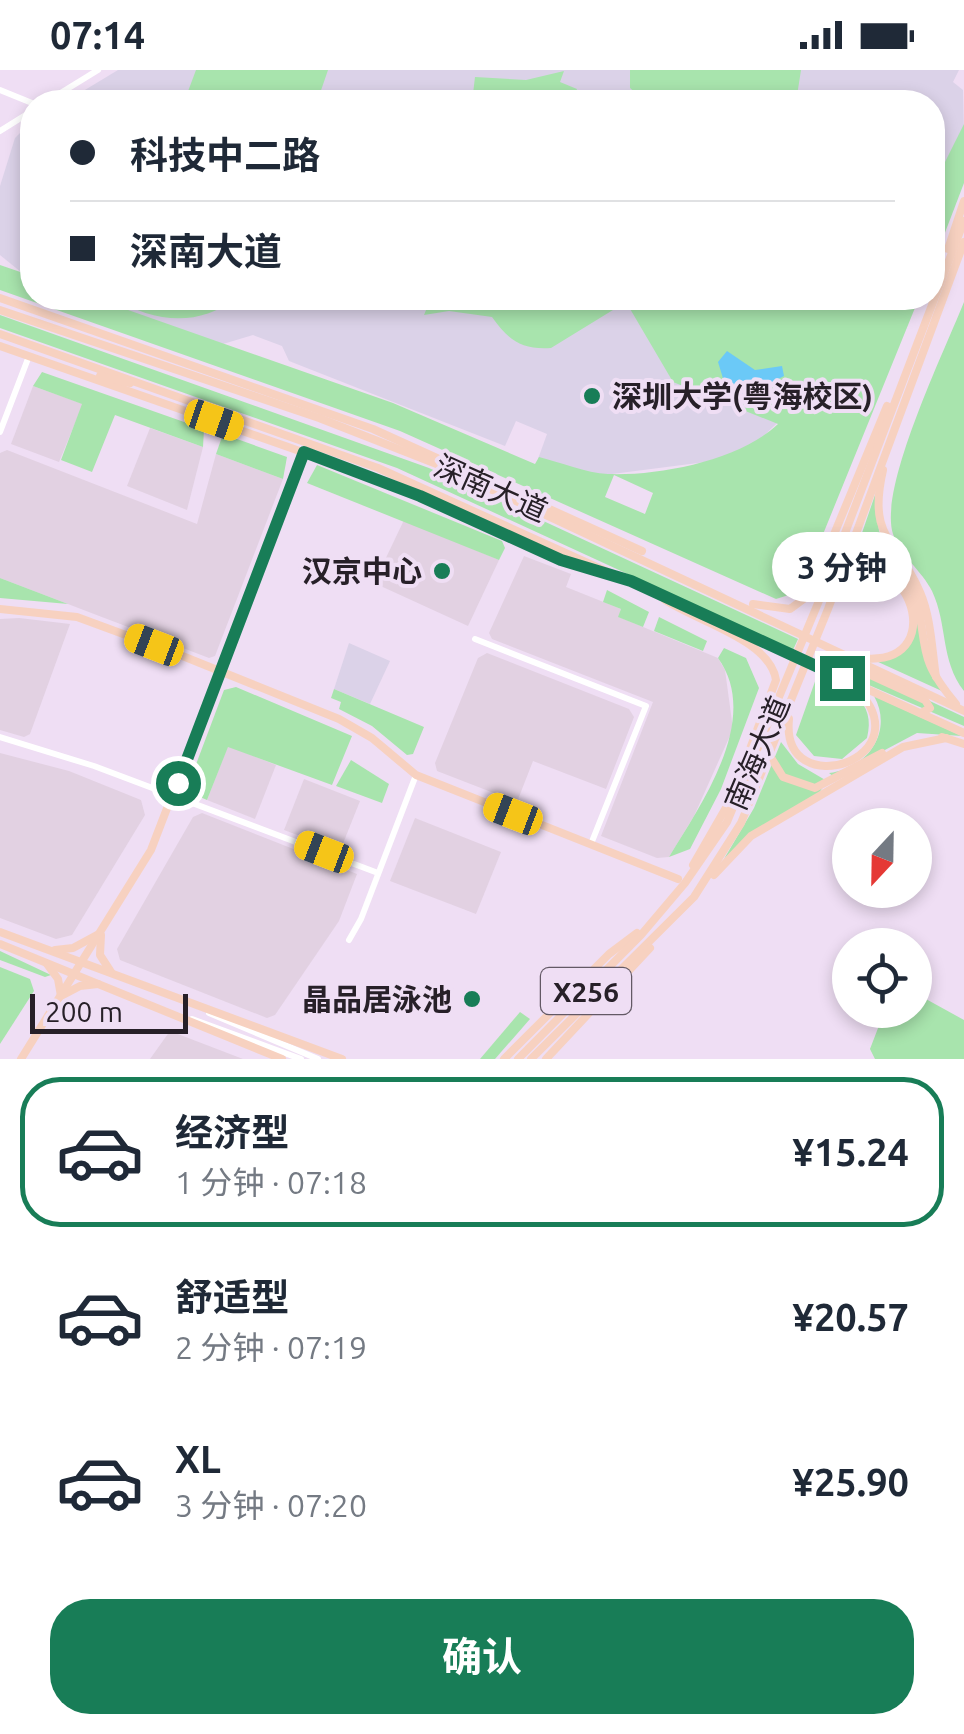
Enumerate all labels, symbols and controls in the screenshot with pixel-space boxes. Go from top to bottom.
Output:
text: 07:14 [50,14,145,56]
text: 科技中二路 [130,134,320,176]
text: 深南大道 [130,230,282,272]
place label: 深圳大学(粤海校区) [612,379,873,413]
marker: 深圳大学(粤海校区) [581,385,603,407]
car [181,396,247,444]
street label: 深南大道 [429,448,553,528]
callout: 3 分钟 [772,533,912,603]
text: 3 分钟 [797,549,887,585]
place label: 汉京中心 [302,554,422,588]
marker: 汉京中心 [431,560,453,582]
car [121,620,187,670]
route end [820,656,865,701]
street label: 南海大道 [718,691,796,815]
route start [156,761,201,806]
car [480,789,546,839]
north arrow [832,808,932,908]
map controls [832,808,932,1028]
car [291,827,357,877]
button: locate [832,928,932,1028]
road number: X256 [541,968,631,1014]
place label: 晶品居泳池 [302,982,452,1016]
marker: 晶品居泳池 [461,988,483,1010]
scale bar [30,989,188,1034]
text: 200 m [45,996,123,1027]
icon: car [55,1107,145,1197]
text: 经济型 [175,1111,289,1153]
text: ¥15.24 [792,1131,909,1173]
text: 1 分钟 · 07:18 [175,1164,367,1200]
icon: car [55,1272,145,1362]
text: 舒适型 [175,1276,289,1318]
text: ¥20.57 [792,1296,909,1338]
text: 2 分钟 · 07:19 [175,1329,367,1365]
icon: car [55,1437,145,1527]
text: XL [175,1438,221,1480]
text: ¥25.90 [792,1461,909,1503]
text: 3 分钟 · 07:20 [175,1487,367,1523]
button: 确认 [50,1599,914,1714]

